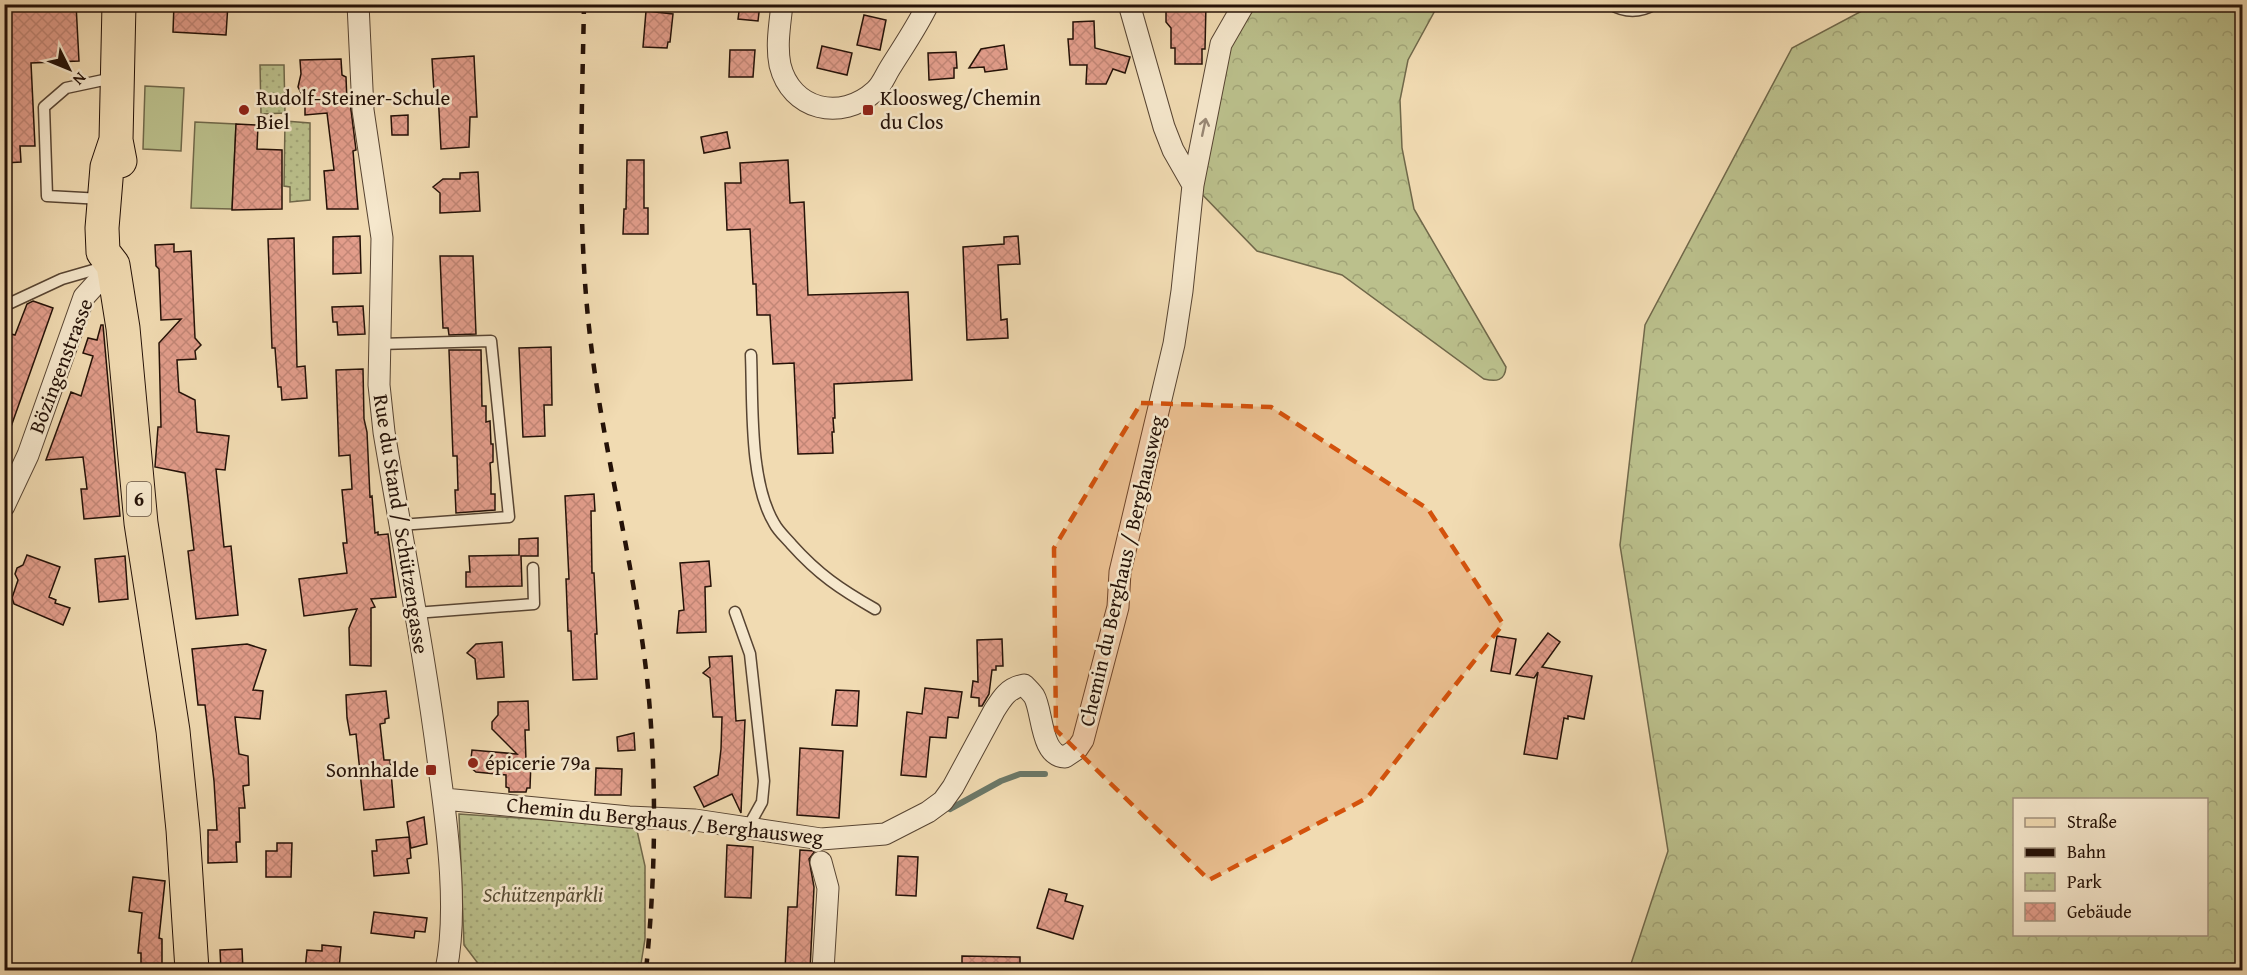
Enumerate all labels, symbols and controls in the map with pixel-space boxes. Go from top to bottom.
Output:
north arrow [39,39,99,99]
text: N [67,67,92,92]
place label: Rudolf-Steiner-Schule Biel [256,82,450,137]
place label: Kloosweg/Chemin du Clos [880,82,1041,137]
marker: Rudolf-Steiner-Schule Biel [237,103,251,117]
marker: Kloosweg/Chemin du Clos [861,103,875,117]
one-way arrow [1199,118,1210,138]
street label: Bözingenstrasse [21,294,101,438]
street label: Rue du Stand / Schützengasse [366,392,437,656]
street label: Chemin du Berghaus / Berghausweg [1071,412,1173,729]
road number: 6 [127,482,151,516]
place label: épicerie 79a [485,747,590,778]
place label: Sonnhalde [326,754,419,785]
marker: épicerie 79a [466,756,480,770]
marker: Sonnhalde [424,763,438,777]
street label: Chemin du Berghaus / Berghausweg [505,788,825,853]
legend [2013,798,2208,936]
text: Straße [2067,808,2117,835]
text: Bahn [2067,838,2106,865]
text: Park [2067,868,2103,895]
park label: Schützenpärkli [483,879,604,910]
text: Gebäude [2067,898,2132,925]

